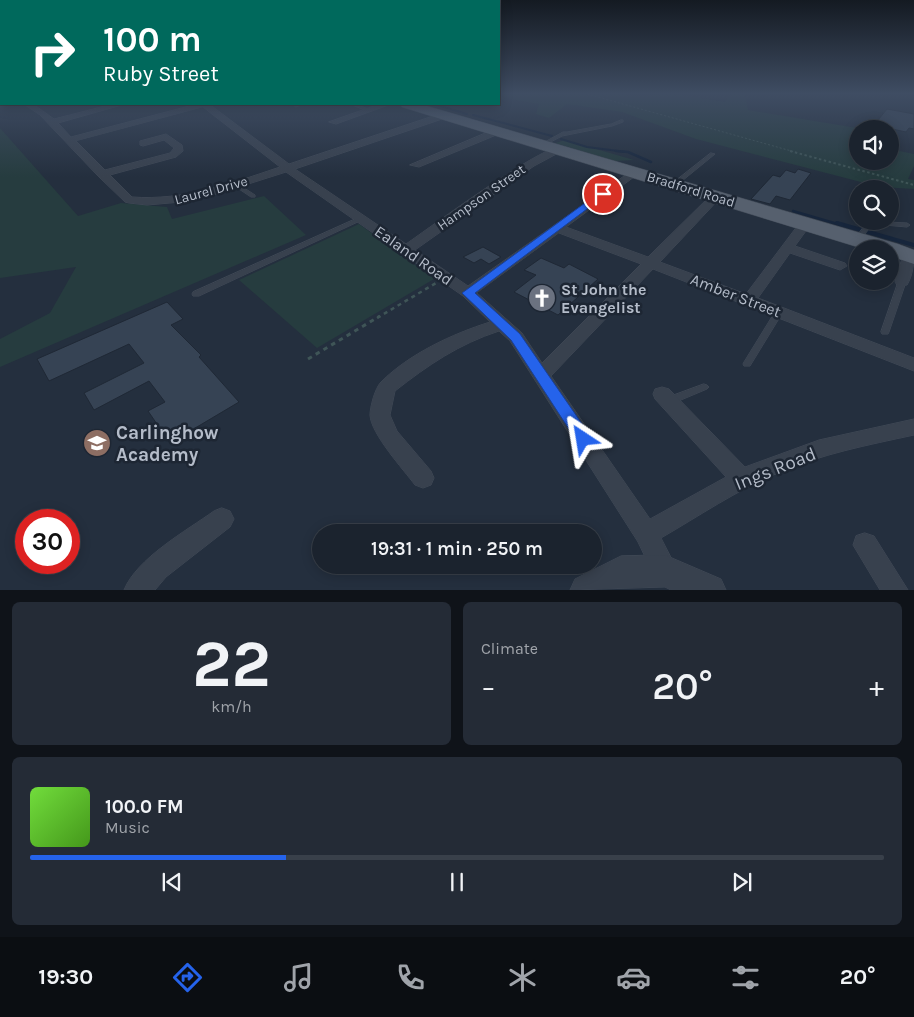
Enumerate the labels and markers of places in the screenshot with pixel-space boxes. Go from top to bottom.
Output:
pin [582,173,624,215]
place label: St John the Evangelist [561,280,646,317]
church icon: St John the Evangelist [527,283,557,313]
place label: Carlinghow Academy [116,422,219,466]
school or university icon: Carlinghow Academy [82,428,112,458]

